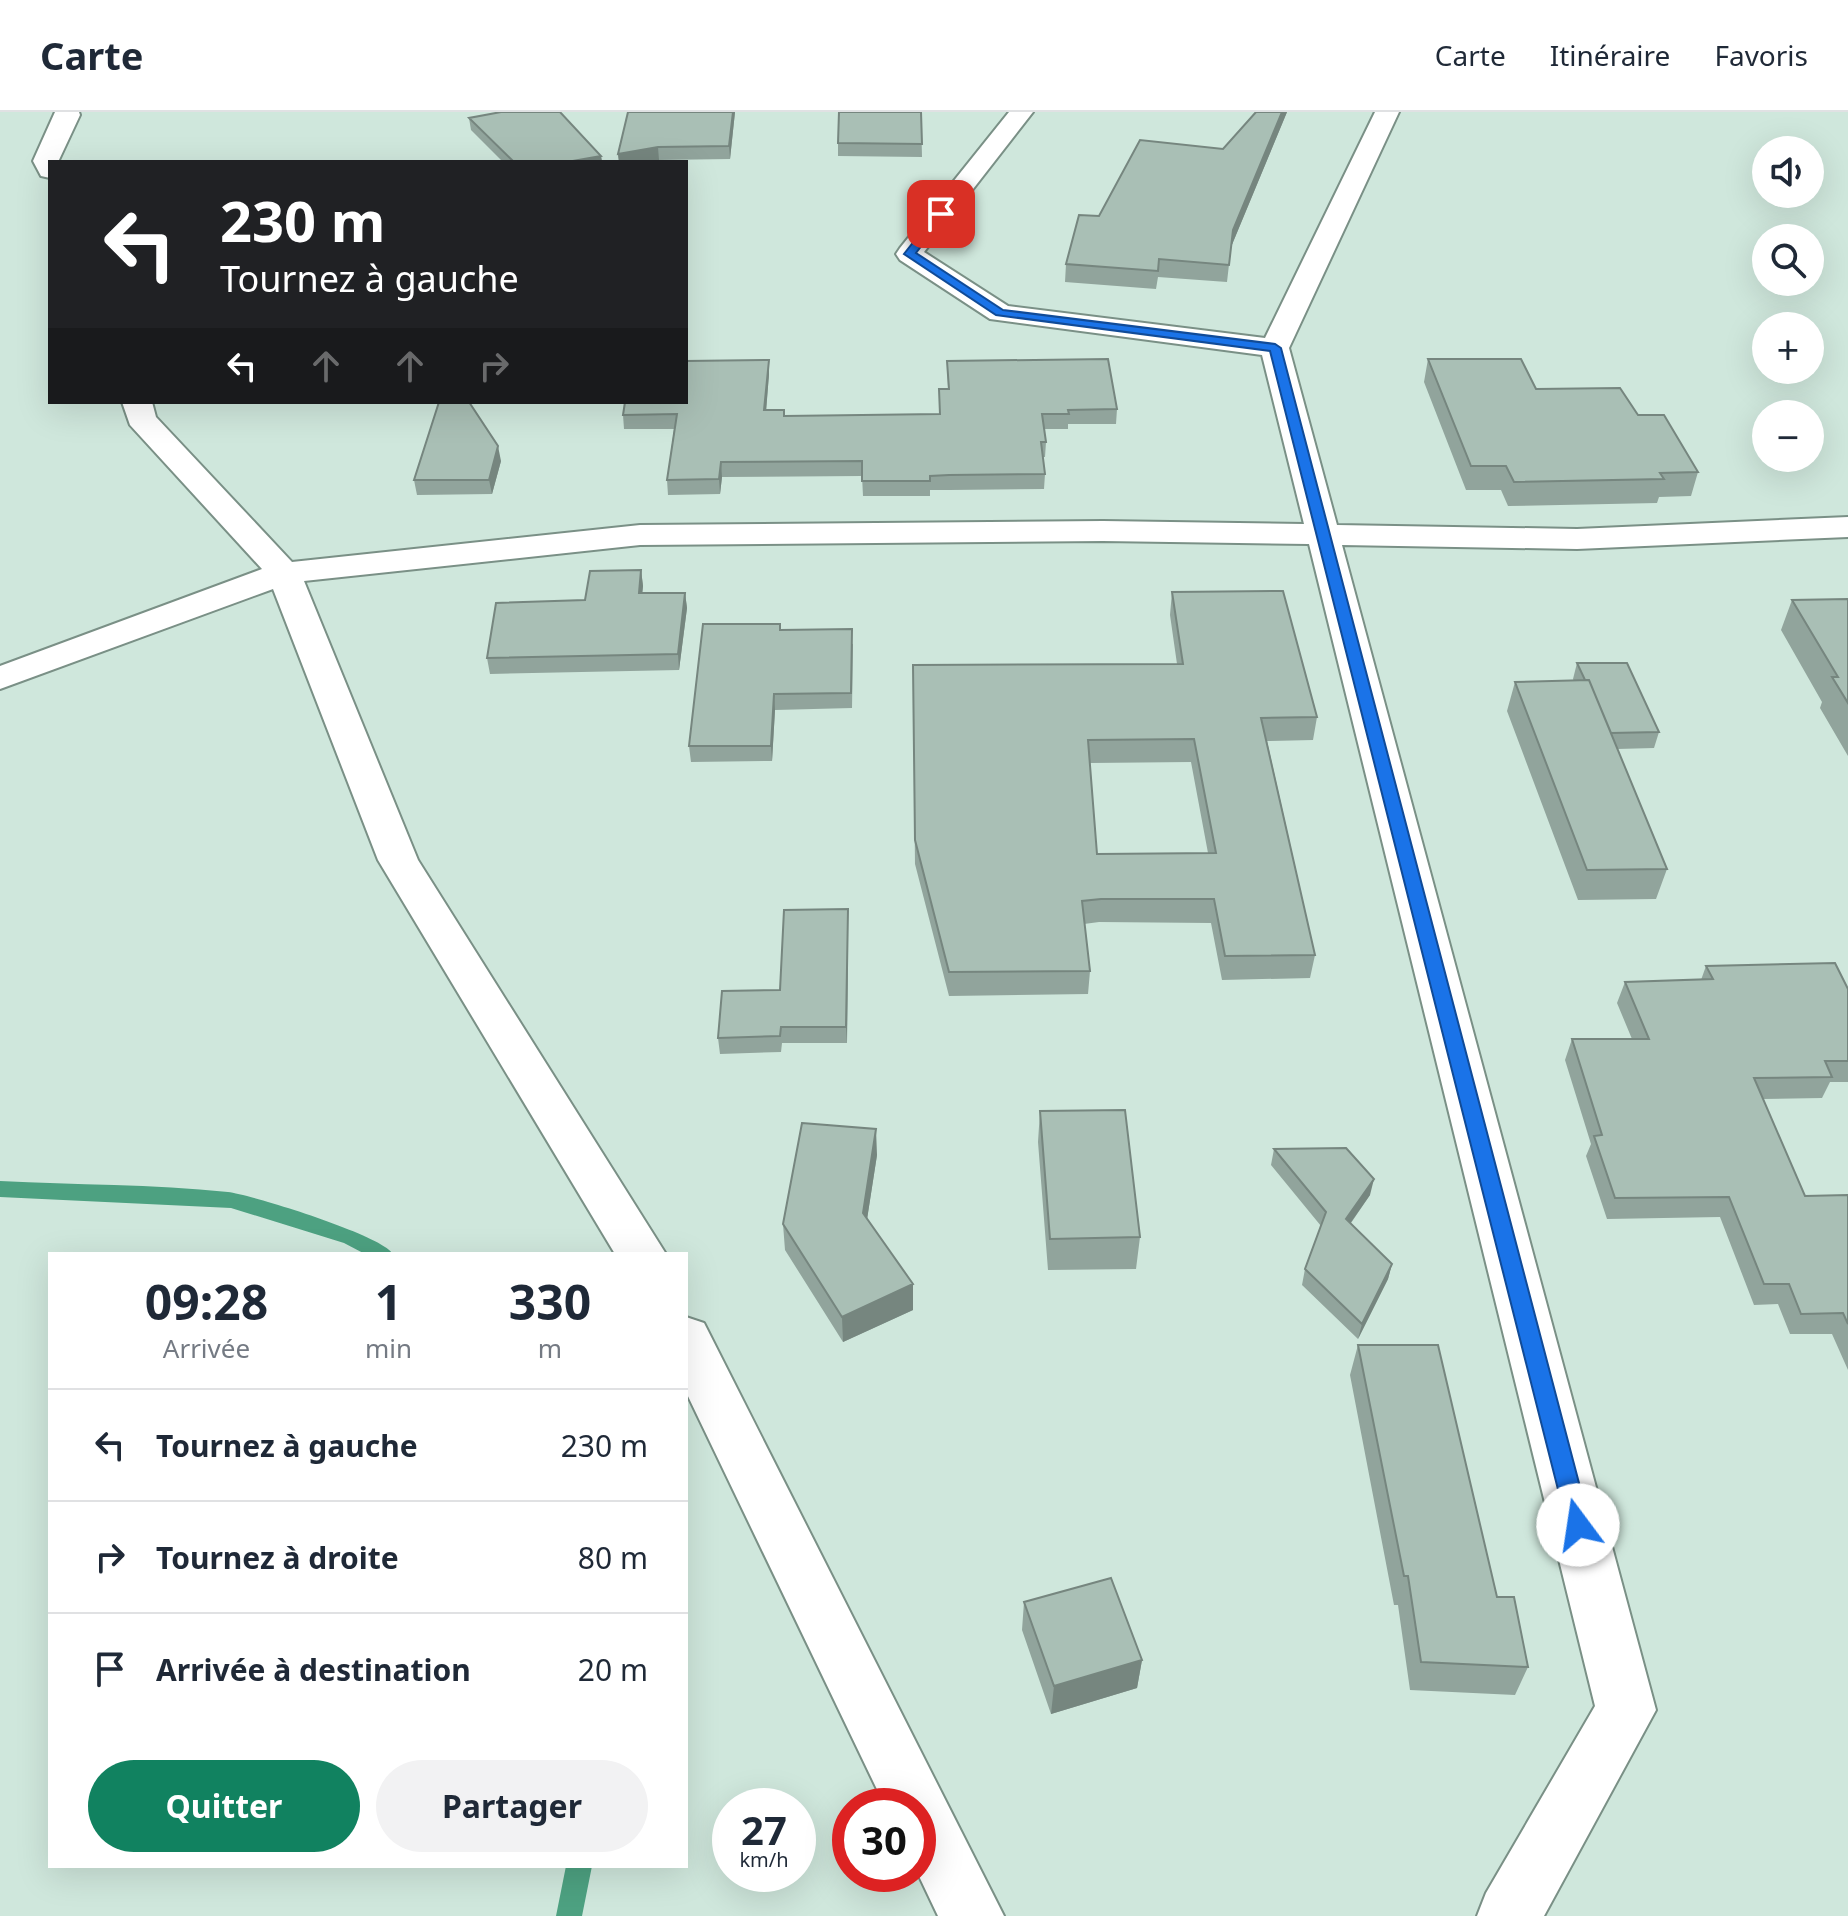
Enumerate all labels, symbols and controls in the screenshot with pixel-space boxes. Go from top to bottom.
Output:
text: Carte [40,29,143,81]
text: Carte [1435,36,1506,74]
text: Itinéraire [1550,36,1670,74]
text: Favoris [1714,36,1808,74]
map controls [1752,136,1824,472]
button: sound [1752,136,1824,208]
pin [907,180,975,248]
text: 230 m [220,182,385,258]
icon: left [88,192,192,296]
icon: arrive [919,192,963,236]
button: search [1752,224,1824,296]
text: Tournez à gauche [220,254,519,303]
button: + [1752,312,1824,384]
icon: left [220,344,264,388]
icon: ahead [304,344,348,388]
icon: ahead [388,344,432,388]
icon: right [472,344,516,388]
button: − [1752,400,1824,472]
text: 09:28 [145,1269,268,1334]
text: 1 [375,1269,402,1334]
text: 330 [509,1269,591,1334]
text: Arrivée [163,1330,250,1366]
text: min [365,1330,412,1366]
text: m [538,1330,562,1366]
icon: left [88,1423,132,1467]
text: Tournez à gauche [156,1425,418,1466]
text: 230 m [561,1425,648,1466]
position arrow [1536,1483,1620,1567]
icon: right [88,1535,132,1579]
text: Tournez à droite [156,1537,399,1578]
text: 80 m [578,1537,648,1578]
icon: arrive [88,1647,132,1691]
text: Arrivée à destination [156,1649,471,1690]
text: 20 m [578,1649,648,1690]
button: Quitter [88,1760,360,1852]
button: Partager [376,1760,648,1852]
speed limit sign: 30 [832,1788,936,1892]
text: 27 [741,1802,787,1857]
text: km/h [739,1846,789,1873]

